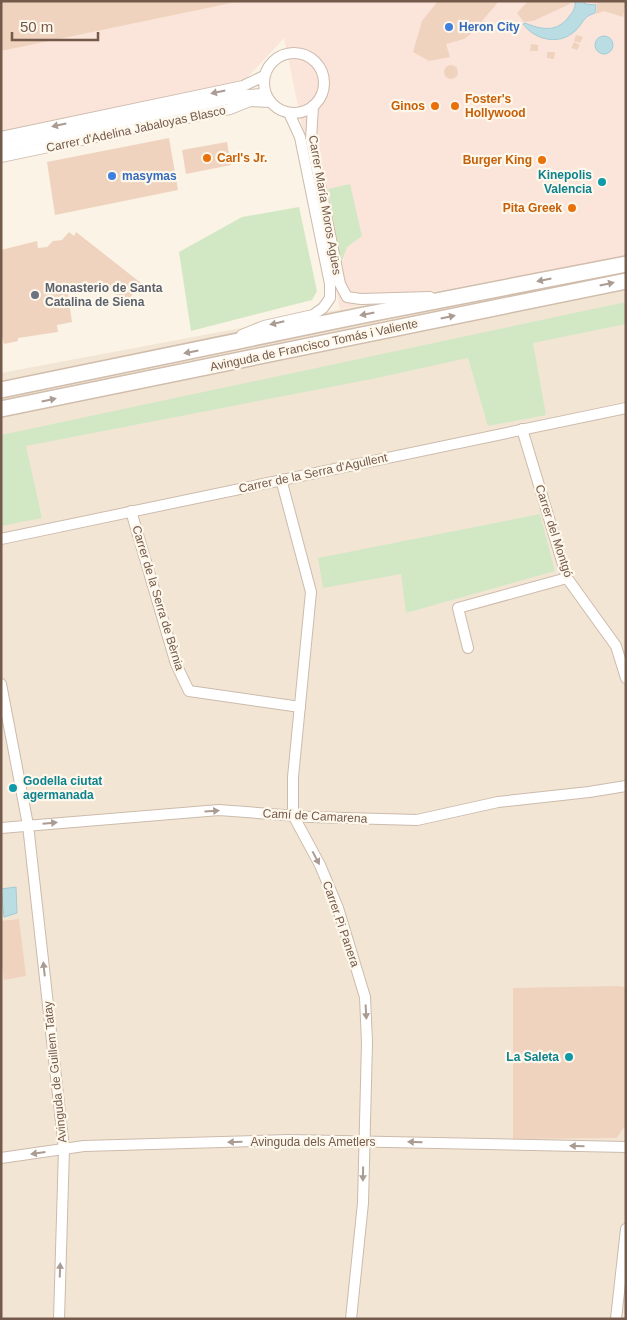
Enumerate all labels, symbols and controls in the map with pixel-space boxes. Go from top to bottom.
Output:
scale bar [12,10,99,42]
text: 50 m [20,18,53,35]
place label: Heron City [459,20,520,34]
marker: Heron City [443,21,455,33]
one-way arrow [210,88,226,96]
place label: Foster's Hollywood [465,92,526,120]
place label: Ginos [391,99,425,113]
marker: Ginos [429,100,441,112]
marker: Foster's Hollywood [449,100,461,112]
street label: Carrer d'Adelina Jabaloyas Blasco [45,103,227,155]
one-way arrow [52,121,67,129]
street label: Carrer María Moros Agües [306,134,344,276]
place label: Carl's Jr. [217,151,267,165]
marker: Carl's Jr. [201,152,213,164]
place label: Burger King [463,153,532,167]
marker: Burger King [536,154,548,166]
place label: Kinepolis Valencia [538,168,592,196]
place label: masymas [122,169,177,183]
marker: masymas [106,170,118,182]
marker: Kinepolis Valencia [596,176,608,188]
place label: Pita Greek [503,201,562,215]
marker: Pita Greek [566,202,578,214]
one-way arrow [535,277,551,285]
one-way arrow [600,280,616,288]
place label: Monasterio de Santa Catalina de Siena [45,281,163,309]
marker: Monasterio de Santa Catalina de Siena [29,289,41,301]
one-way arrow [358,311,374,319]
one-way arrow [441,313,456,321]
street label: Avinguda de Francisco Tomás i Valiente [209,316,420,374]
one-way arrow [270,319,285,327]
one-way arrow [183,348,198,356]
one-way arrow [41,395,57,403]
street label: Carrer de la Serra d'Agullent [237,450,389,496]
street label: Carrer del Montgó [532,483,576,579]
street label: Carrer de la Serra de Bèrnia [129,524,187,672]
place label: Godella ciutat agermanada [23,774,102,802]
marker: Godella ciutat agermanada [7,782,19,794]
one-way arrow [204,806,220,814]
street label: Camí de Camarena [262,806,368,826]
one-way arrow [42,819,58,827]
one-way arrow [312,851,320,866]
street label: Carrer Pi Panera [320,879,362,969]
one-way arrow [40,960,48,976]
street label: Avinguda de Guillem Tatay [41,1001,69,1143]
one-way arrow [362,1004,370,1020]
place label: La Saleta [506,1050,559,1064]
marker: La Saleta [563,1051,575,1063]
street label: Avinguda dels Ametlers [250,1135,376,1149]
one-way arrow [226,1138,242,1146]
one-way arrow [406,1138,422,1146]
one-way arrow [569,1142,585,1150]
one-way arrow [29,1149,45,1157]
one-way arrow [359,1167,367,1183]
one-way arrow [57,1262,65,1278]

